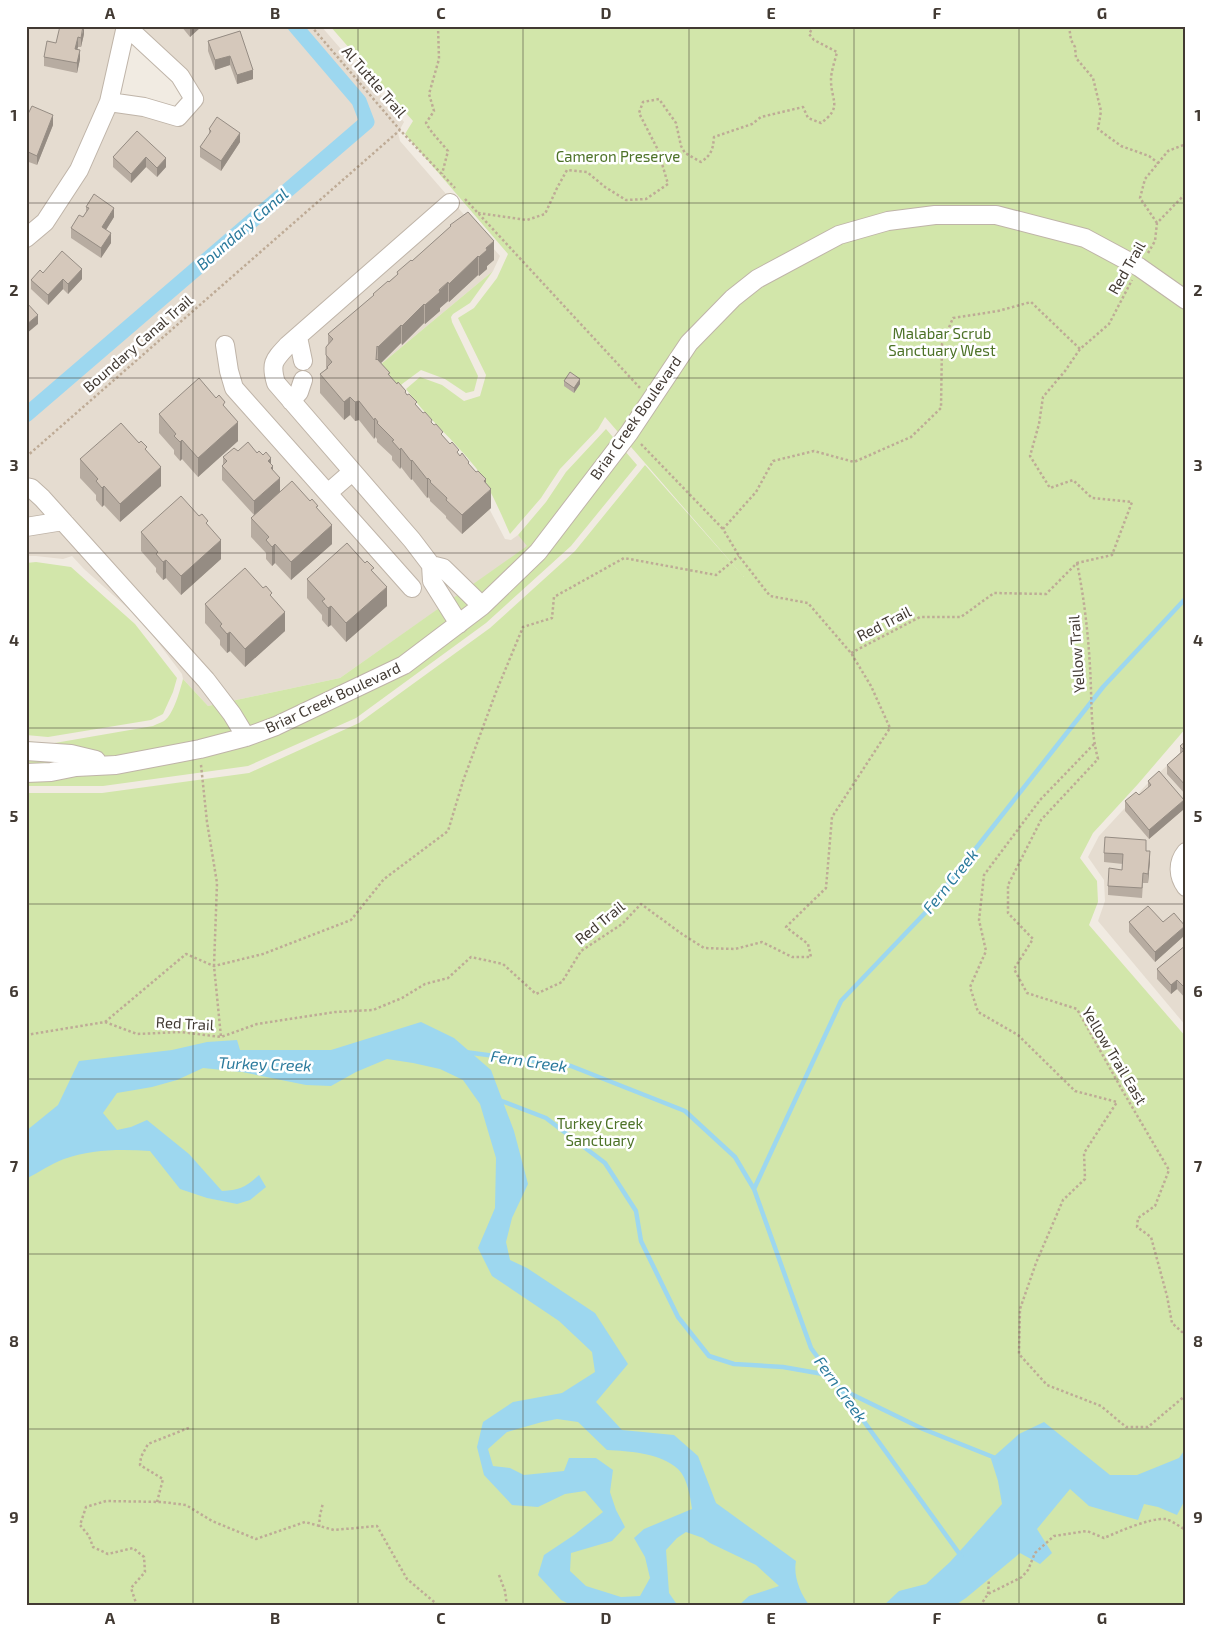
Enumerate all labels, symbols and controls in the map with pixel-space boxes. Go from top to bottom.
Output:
text: A [105,3,116,22]
text: B [270,3,280,22]
text: C [436,3,446,22]
text: D [601,3,612,22]
text: E [766,3,776,22]
text: F [933,3,942,22]
text: G [1097,3,1107,22]
street label: Al Tuttle Trail [339,42,411,121]
text: 1 [11,105,17,124]
text: 1 [1195,105,1201,124]
park label: Cameron Preserve [556,147,680,165]
water label: Boundary Canal [192,184,292,274]
street label: Red Trail [1104,237,1149,297]
text: 2 [9,280,19,299]
text: 2 [1193,280,1203,299]
street label: Boundary Canal Trail [79,290,196,396]
park label: Malabar Scrub Sanctuary West [888,324,996,359]
street label: Briar Creek Boulevard [586,352,685,483]
text: 3 [9,455,19,474]
text: 3 [1193,455,1203,474]
street label: Red Trail [853,602,914,644]
street label: Yellow Trail [1064,614,1088,694]
text: 4 [9,630,19,649]
text: 4 [1193,630,1203,649]
street label: Briar Creek Boulevard [262,658,403,736]
text: 5 [10,806,19,825]
text: 5 [1194,806,1203,825]
water label: Fern Creek [918,845,981,917]
street label: Red Trail [571,896,628,948]
text: 6 [9,981,19,1000]
text: 6 [1193,981,1203,1000]
street label: Yellow Trail East [1079,1003,1151,1108]
street label: Red Trail [155,1012,215,1034]
water label: Fern Creek [490,1046,568,1075]
water label: Turkey Creek [218,1052,312,1076]
park label: Turkey Creek Sanctuary [557,1114,644,1149]
text: 7 [10,1156,19,1175]
text: 7 [1194,1156,1203,1175]
text: 8 [9,1331,19,1350]
text: 8 [1193,1331,1203,1350]
water label: Fern Creek [811,1352,872,1425]
text: 9 [9,1507,19,1526]
text: 9 [1193,1507,1203,1526]
text: A [105,1608,116,1627]
text: B [270,1608,280,1627]
text: C [436,1608,446,1627]
text: D [601,1608,612,1627]
text: E [766,1608,776,1627]
text: F [933,1608,942,1627]
text: G [1097,1608,1107,1627]

